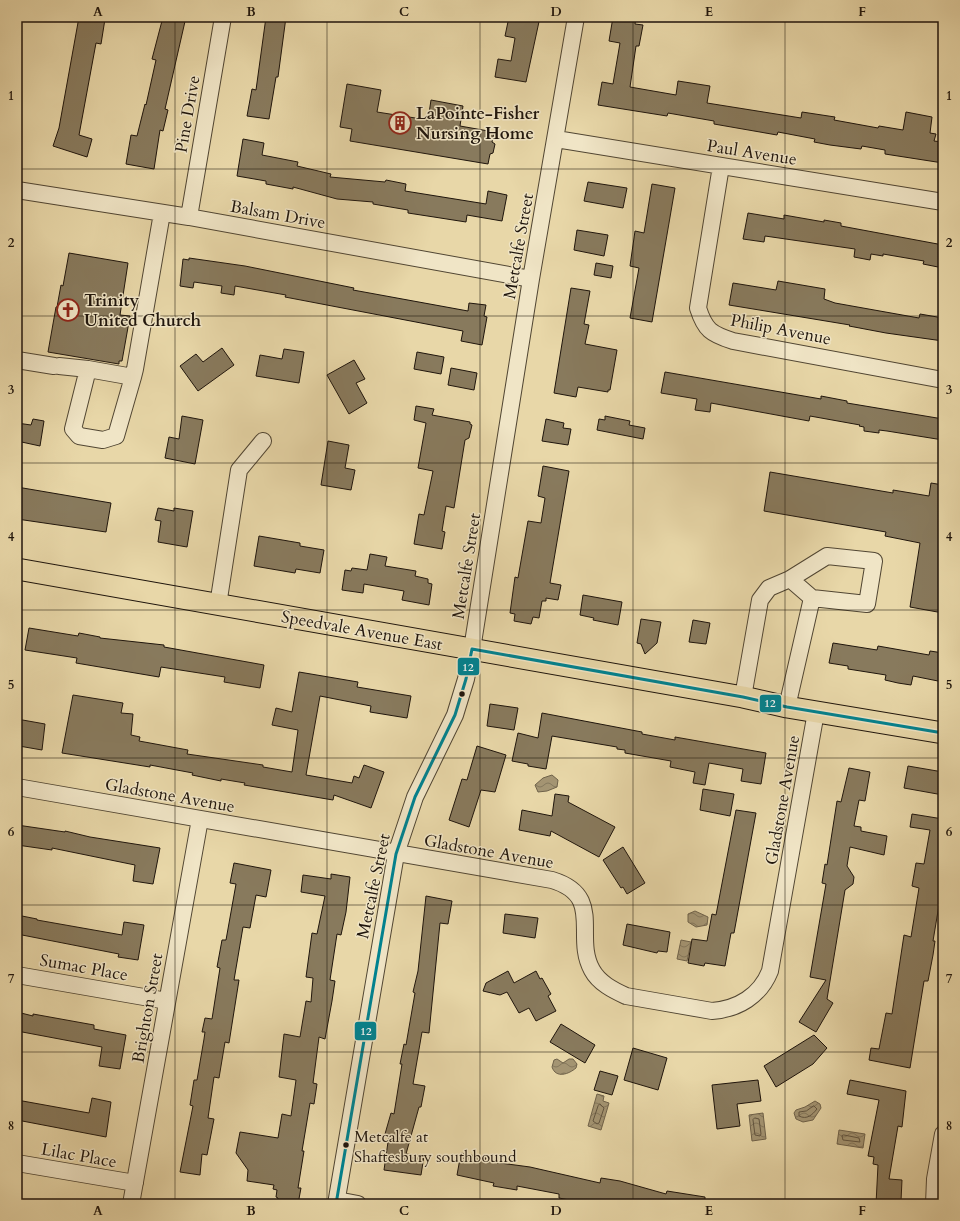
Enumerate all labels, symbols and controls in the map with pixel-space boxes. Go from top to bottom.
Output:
text: A [93,3,103,21]
text: B [246,3,256,21]
text: C [399,3,409,21]
text: D [550,3,562,21]
text: E [705,3,713,21]
text: F [858,3,866,21]
street label: Pine Drive [169,74,206,154]
text: 1 [8,87,14,105]
text: 1 [946,87,952,105]
place label: LaPointe-Fisher Nursing Home [416,102,540,145]
building icon: LaPointe-Fisher Nursing Home [387,110,413,136]
street label: Paul Avenue [705,134,799,171]
street label: Metcalfe Street [498,191,539,301]
street label: Balsam Drive [228,195,327,234]
text: 2 [8,234,15,252]
text: 2 [946,234,953,252]
place label: Trinity United Church [84,289,202,332]
church icon: Trinity United Church [55,297,81,323]
street label: Philip Avenue [729,308,833,351]
text: 3 [8,381,15,399]
text: 3 [946,381,953,399]
street label: Metcalfe Street [447,511,486,621]
text: 4 [8,528,15,546]
text: 4 [946,528,953,546]
street label: Speedvale Avenue East [280,605,445,656]
line badge: 12 [457,657,480,676]
text: 12 [462,660,474,675]
text: 5 [8,676,14,694]
text: 5 [946,676,952,694]
unlabelled marker [457,689,467,699]
line badge: 12 [759,694,782,713]
text: 12 [764,696,776,711]
street label: Gladstone Avenue [760,733,805,867]
street label: Gladstone Avenue [103,773,237,818]
text: 6 [8,823,15,841]
text: 6 [946,823,953,841]
street label: Gladstone Avenue [422,829,556,874]
street label: Metcalfe Street [351,831,396,941]
street label: Sumac Place [38,948,130,987]
street label: Brighton Street [127,951,169,1065]
text: 7 [8,970,15,988]
text: 7 [946,970,953,988]
line badge: 12 [354,1021,377,1041]
text: 12 [360,1024,372,1039]
text: 8 [8,1117,14,1135]
text: 8 [946,1117,952,1135]
place label: Metcalfe at Shaftesbury southbound [354,1126,517,1168]
street label: Lilac Place [39,1138,118,1173]
marker: Metcalfe at Shaftesbury southbound [341,1140,351,1150]
text: A [93,1202,103,1220]
text: B [246,1202,256,1220]
text: C [399,1202,409,1220]
text: D [550,1202,562,1220]
text: E [705,1202,713,1220]
text: F [858,1202,866,1220]

